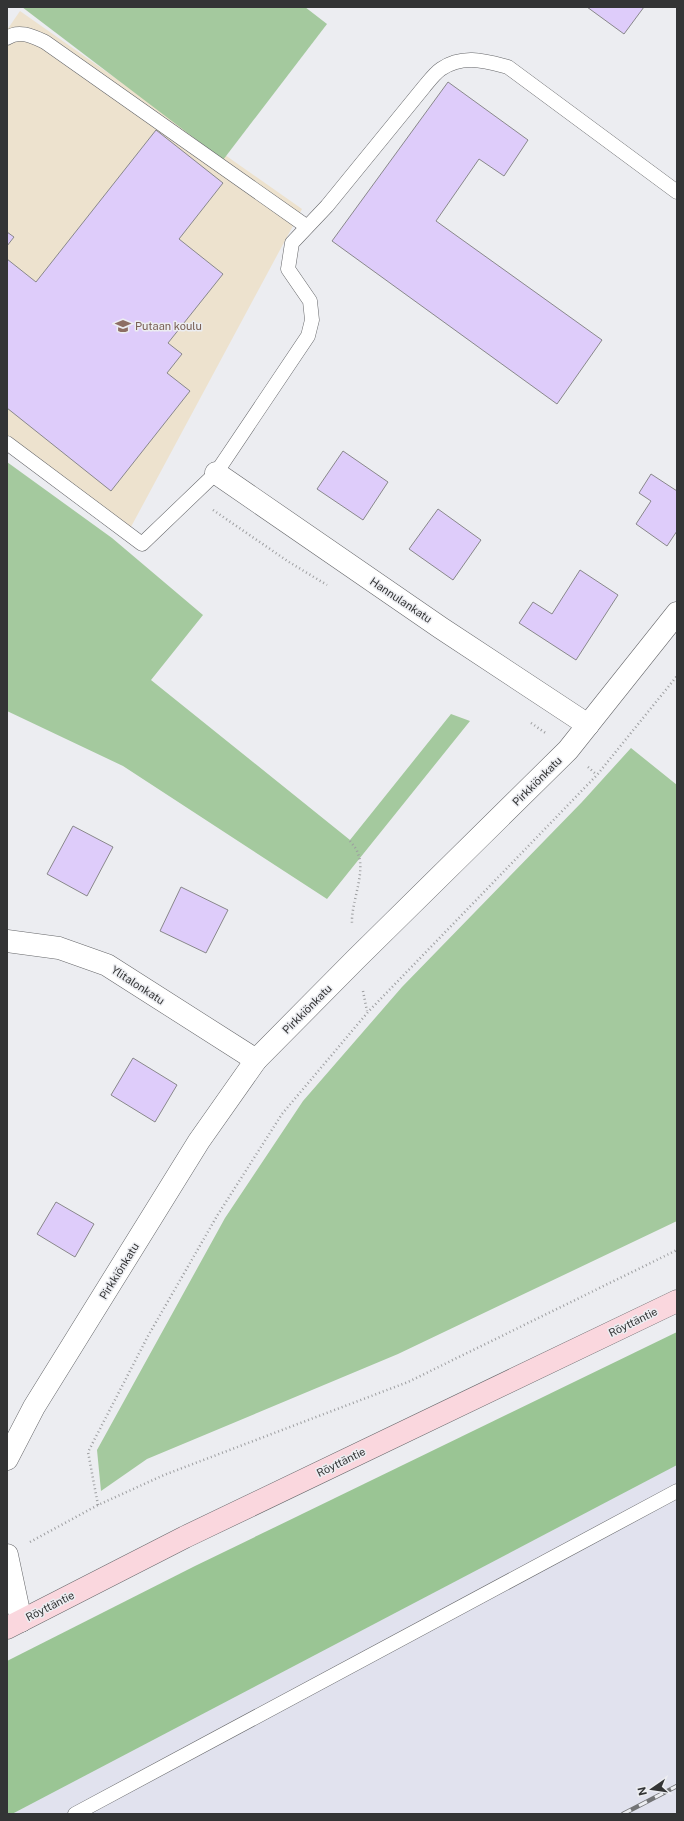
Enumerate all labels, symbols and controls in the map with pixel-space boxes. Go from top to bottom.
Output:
school or university icon: Putaan koulu [114,317,132,335]
place label: Putaan koulu [135,320,202,332]
street label: Hannulankatu [368,575,434,625]
street label: Pirkkiönkatu [510,754,564,808]
street label: Ylitalonkatu [109,963,167,1007]
street label: Pirkkiönkatu [280,982,334,1036]
street label: Pirkkiönkatu [97,1241,141,1301]
street label: Röyttäntie [607,1305,659,1339]
street label: Röyttäntie [315,1445,367,1479]
street label: Röyttäntie [24,1589,76,1623]
north arrow [632,1769,672,1809]
text: N [635,1786,649,1797]

